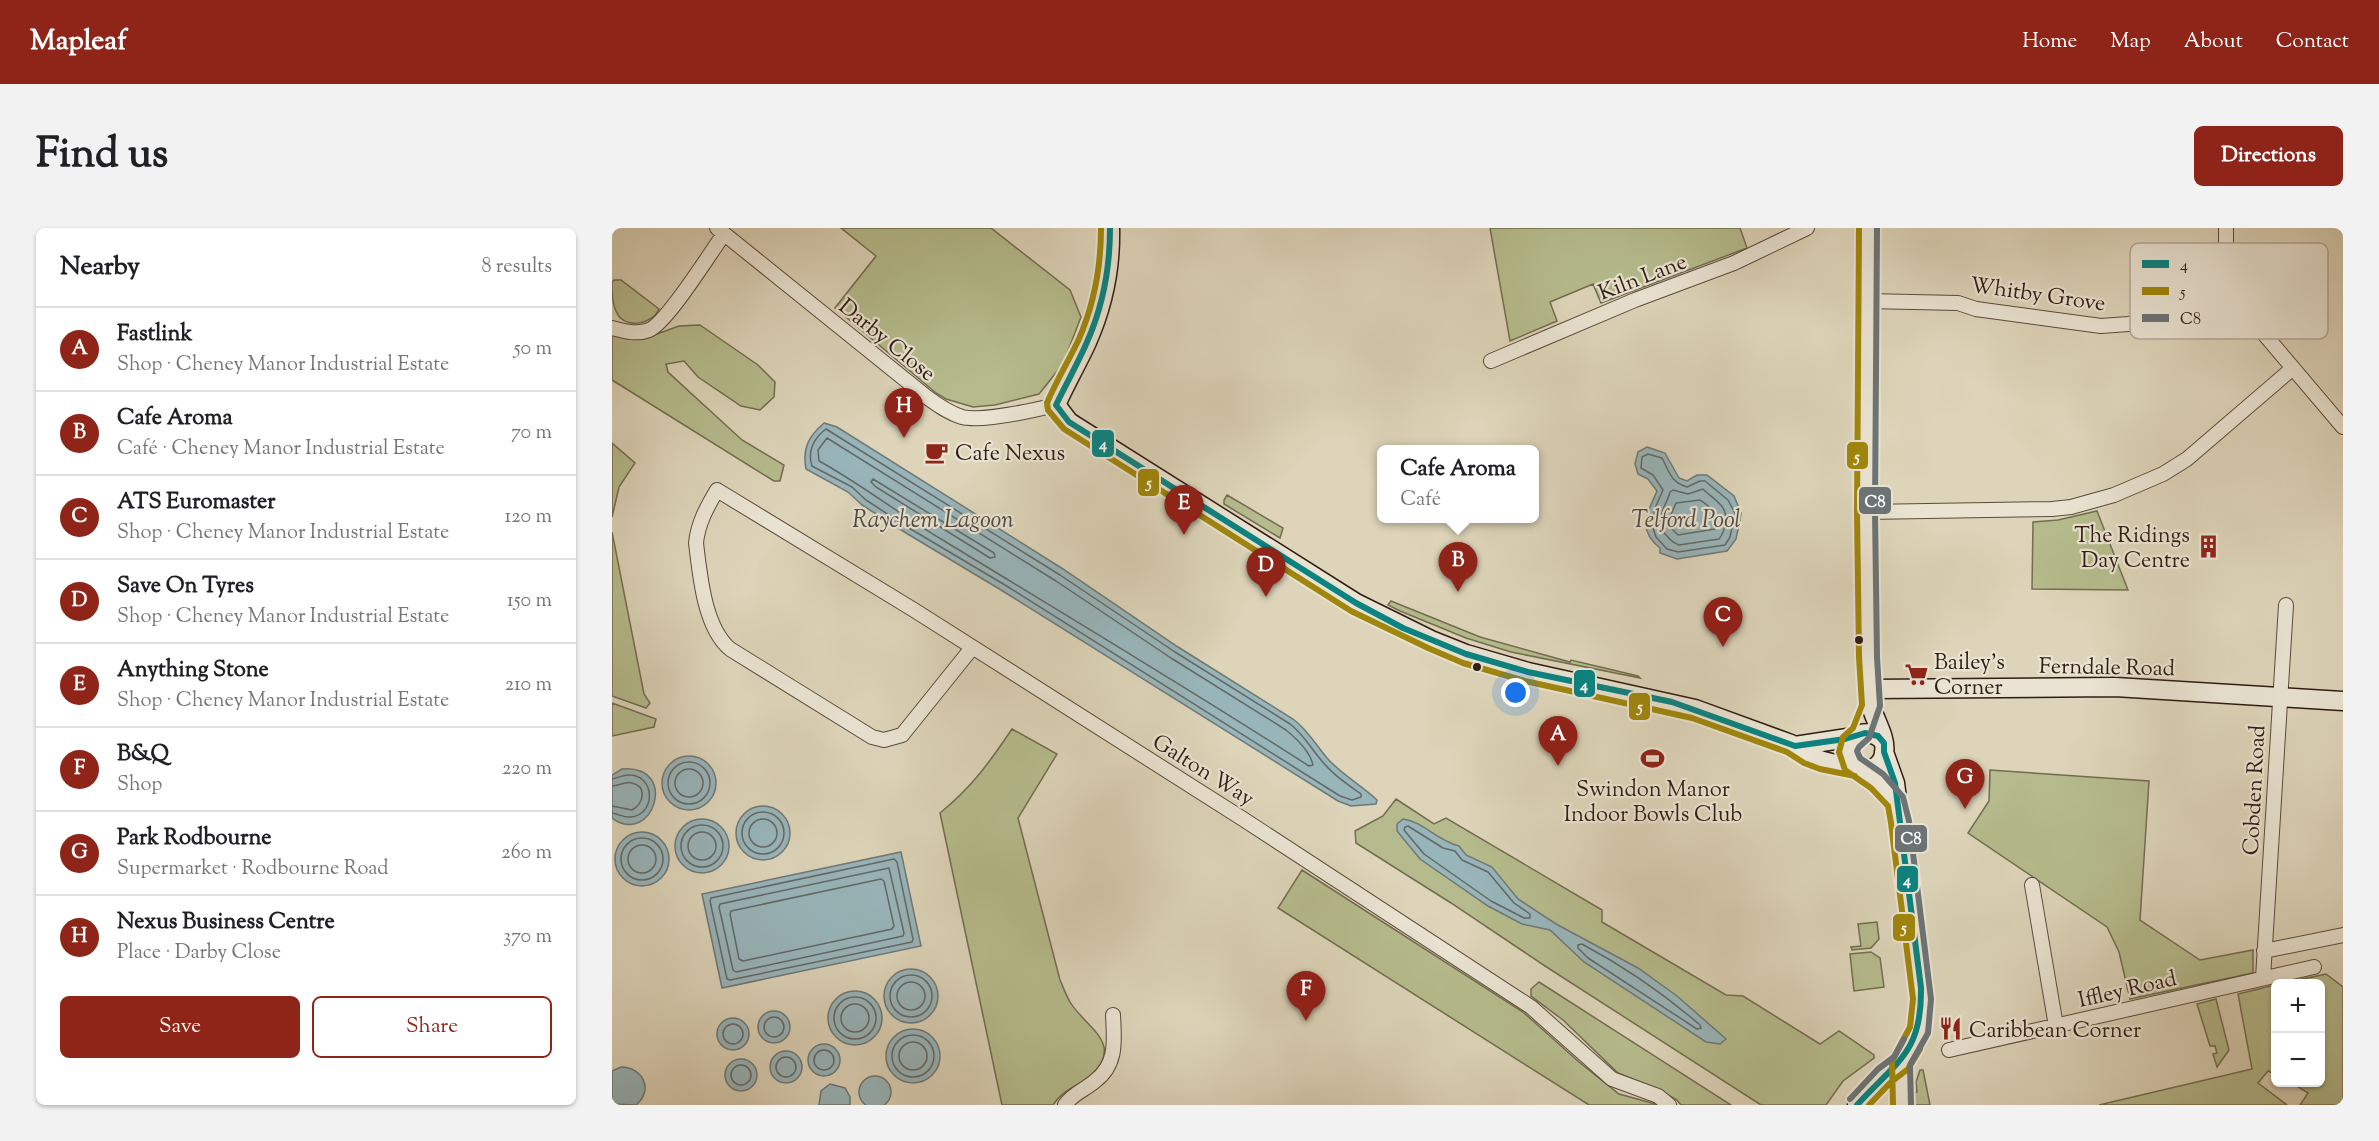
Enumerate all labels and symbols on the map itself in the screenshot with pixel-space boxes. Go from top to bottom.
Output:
legend [2130,243,2328,339]
street label: Kiln Lane [1594,247,1692,310]
text: 4 [2180,255,2188,278]
street label: Whitby Grove [1968,271,2107,321]
text: 5 [2179,282,2186,305]
street label: Darby Close [831,292,942,391]
text: C8 [2180,309,2201,332]
pin: H [884,388,924,438]
line badge: 4 [1091,429,1115,458]
text: 4 [1098,434,1107,457]
cafe icon: Cafe Nexus [924,439,950,465]
place label: Cafe Nexus [955,439,1065,471]
line badge: 5 [1846,441,1869,470]
text: 5 [1852,447,1860,470]
line badge: 5 [1137,468,1160,497]
text: 5 [1144,473,1152,496]
pin: E [1164,486,1204,535]
line badge: C8 [1858,486,1892,515]
text: C8 [1865,492,1885,515]
water label: Raychem Lagoon [852,504,1014,538]
water label: Telford Pool [1631,504,1741,538]
place label: The Ridings Day Centre [2074,521,2190,578]
building icon: The Ridings Day Centre [2195,534,2221,560]
pin: B [1438,542,1478,592]
pin: D [1246,548,1286,597]
pin: C [1704,598,1742,647]
unlabelled marker [1853,634,1865,646]
place label: Bailey's Corner [1934,648,2005,705]
street label: Ferndale Road [2039,652,2175,686]
unlabelled marker [1471,661,1483,673]
supermarket icon: Bailey's Corner [1903,661,1929,687]
line badge: 4 [1573,669,1596,698]
text: 4 [1579,675,1588,698]
your location [1501,678,1530,707]
line badge: 5 [1628,692,1651,721]
text: 5 [1635,697,1643,720]
pin: A [1538,716,1578,766]
street label: Cobden Road [2237,724,2275,856]
street label: Galton Way [1145,727,1260,816]
sports icon: Swindon Manor Indoor Bowls Club [1640,746,1666,772]
pin: G [1946,760,1984,809]
place label: Swindon Manor Indoor Bowls Club [1564,775,1742,832]
line badge: C8 [1894,824,1928,853]
text: C8 [1901,829,1921,852]
line badge: 4 [1896,865,1919,893]
text: 4 [1902,870,1911,893]
line badge: 5 [1892,913,1916,942]
text: 5 [1899,918,1907,941]
street label: Iffley Road [2075,964,2180,1018]
pin: F [1286,972,1326,1021]
restaurant icon: Caribbean Corner [1938,1016,1964,1042]
place label: Caribbean Corner [1969,1016,2141,1048]

